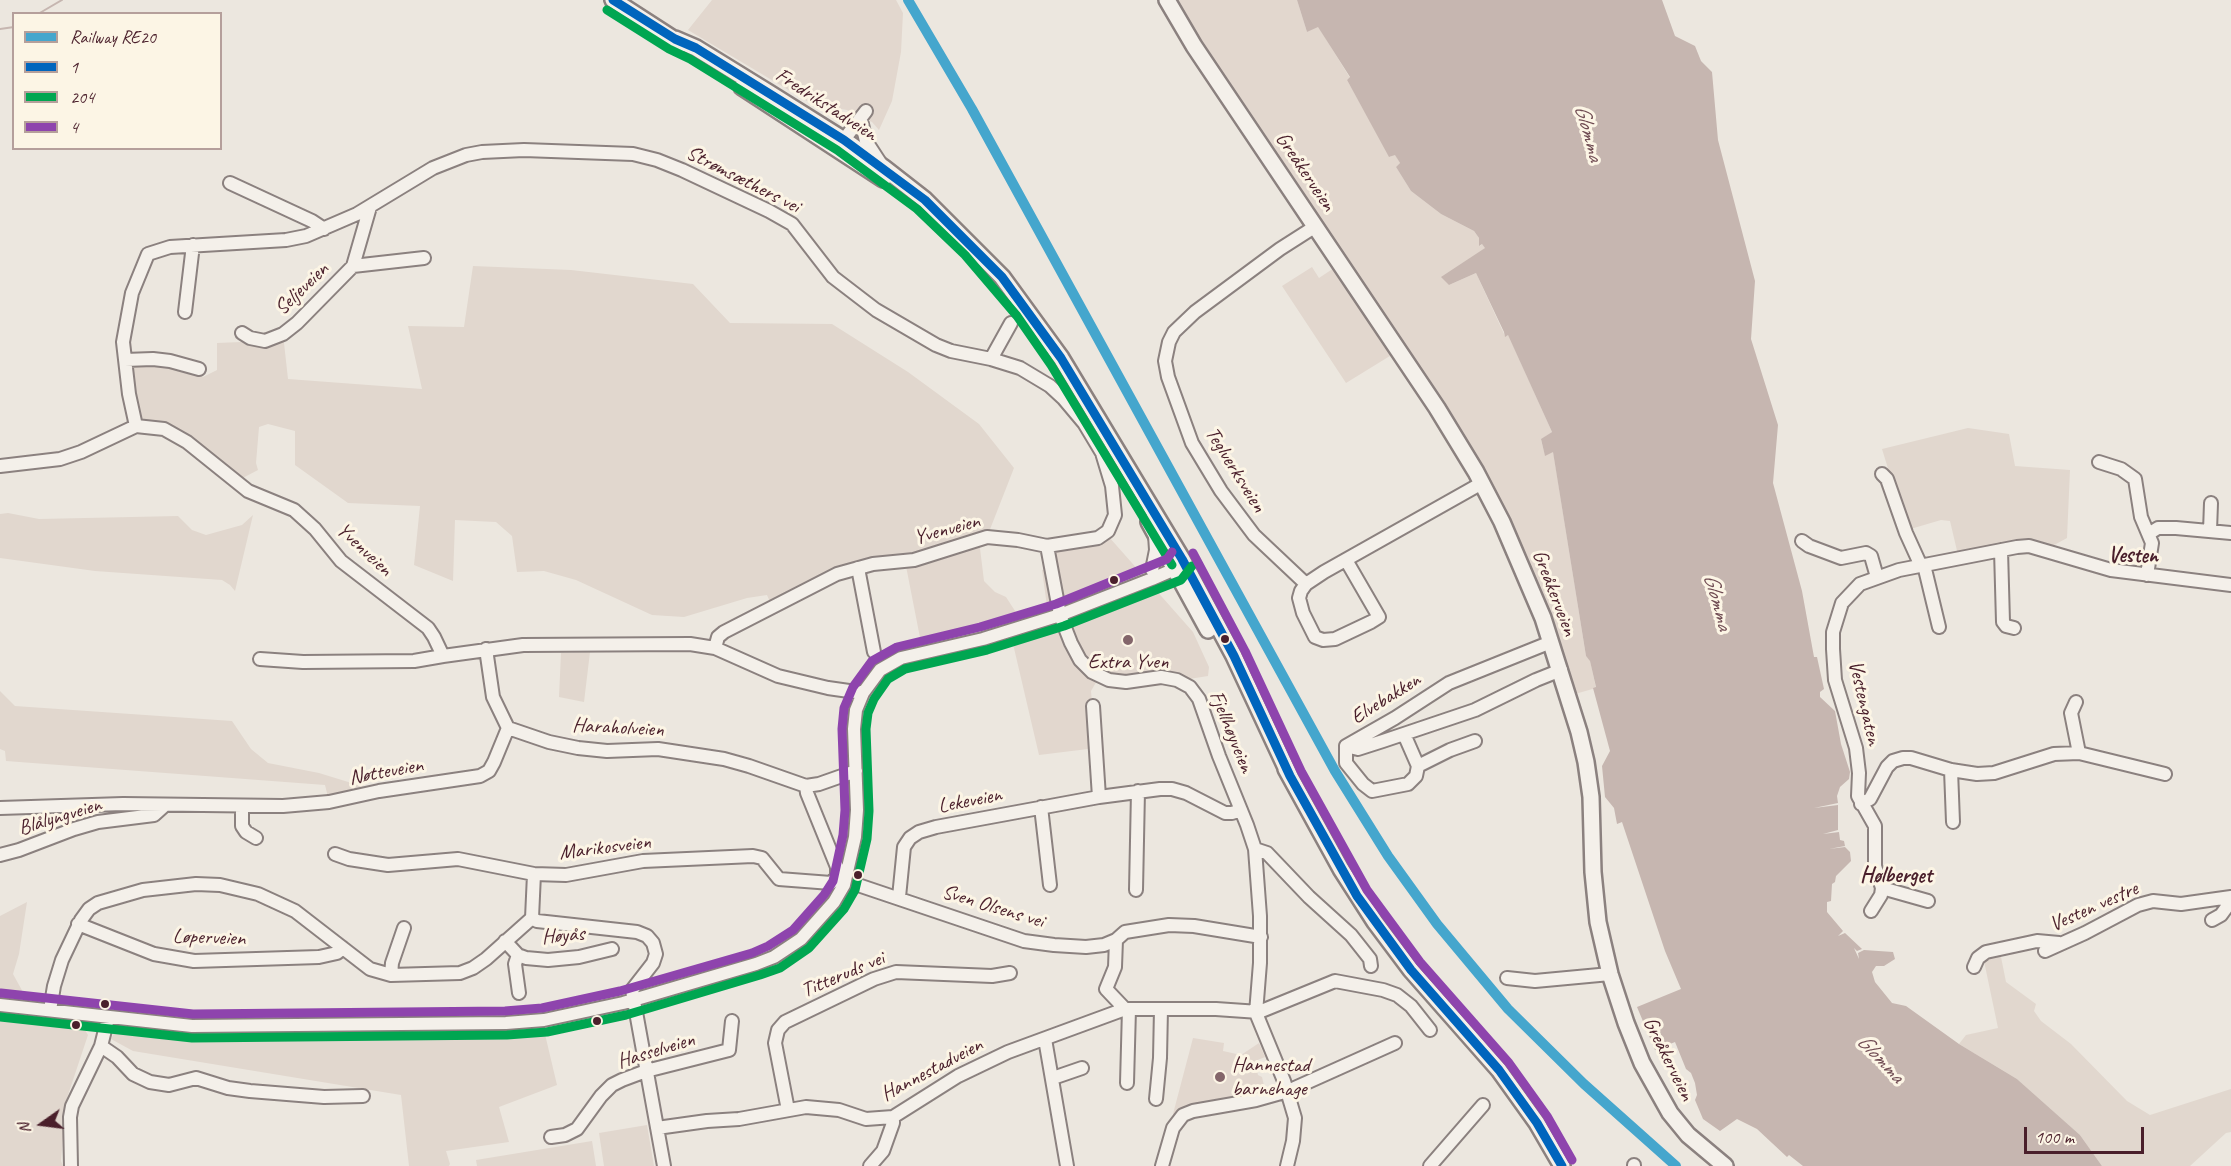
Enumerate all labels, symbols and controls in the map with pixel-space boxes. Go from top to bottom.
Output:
legend [12,12,222,150]
text: Railway RE20 [70,26,156,48]
text: 1 [70,56,78,78]
street label: Fredrikstadveien [770,63,882,147]
text: 204 [70,86,94,108]
water label: Glomma [1568,102,1608,164]
text: 4 [70,116,78,138]
street label: Greåkerveien [1269,128,1341,216]
street label: Strømsæthers vei [682,141,804,219]
street label: Seljeveien [270,257,334,321]
street label: Teglverksveien [1199,423,1271,517]
street label: Yvenveien [911,509,983,551]
street label: Yvenveien [331,518,397,582]
district label: Vesten [2108,543,2158,569]
street label: Greåkerveien [1526,546,1582,640]
water label: Glomma [1697,571,1737,633]
unlabelled marker [1108,574,1120,586]
marker: Extra Yven [1121,633,1135,647]
unlabelled marker [1219,633,1231,645]
place label: Extra Yven [1088,649,1168,675]
street label: Vestengaten [1842,658,1886,748]
street label: Elvebakken [1346,668,1426,730]
street label: Fjellhøyveien [1203,687,1259,777]
street label: Haraholveien [572,713,664,743]
street label: Nøtteveien [347,753,425,791]
street label: Lekeveien [936,783,1004,819]
street label: Blålyngveien [15,792,105,842]
street label: Marikosveien [558,830,652,866]
district label: Hølberget [1860,863,1932,889]
unlabelled marker [852,869,864,881]
street label: Vesten vestre [2046,876,2142,938]
street label: Sven Olsens vei [939,880,1047,934]
street label: Høyås [541,922,585,950]
street label: Løperveien [172,924,246,952]
street label: Titteruds vei [798,946,888,1004]
unlabelled marker [99,998,111,1010]
street label: Greåkerveien [1637,1013,1699,1105]
unlabelled marker [591,1015,603,1027]
unlabelled marker [70,1019,82,1031]
street label: Hasselveien [614,1027,698,1075]
water label: Glomma [1851,1029,1909,1089]
street label: Hannestadveien [877,1033,987,1107]
place label: Hannestad barnehage [1232,1052,1310,1102]
marker: Hannestad barnehage [1213,1070,1227,1084]
north arrow [12,1094,72,1154]
scale bar [2027,1115,2147,1153]
text: N [14,1121,35,1136]
text: 100 m [2035,1126,2074,1148]

